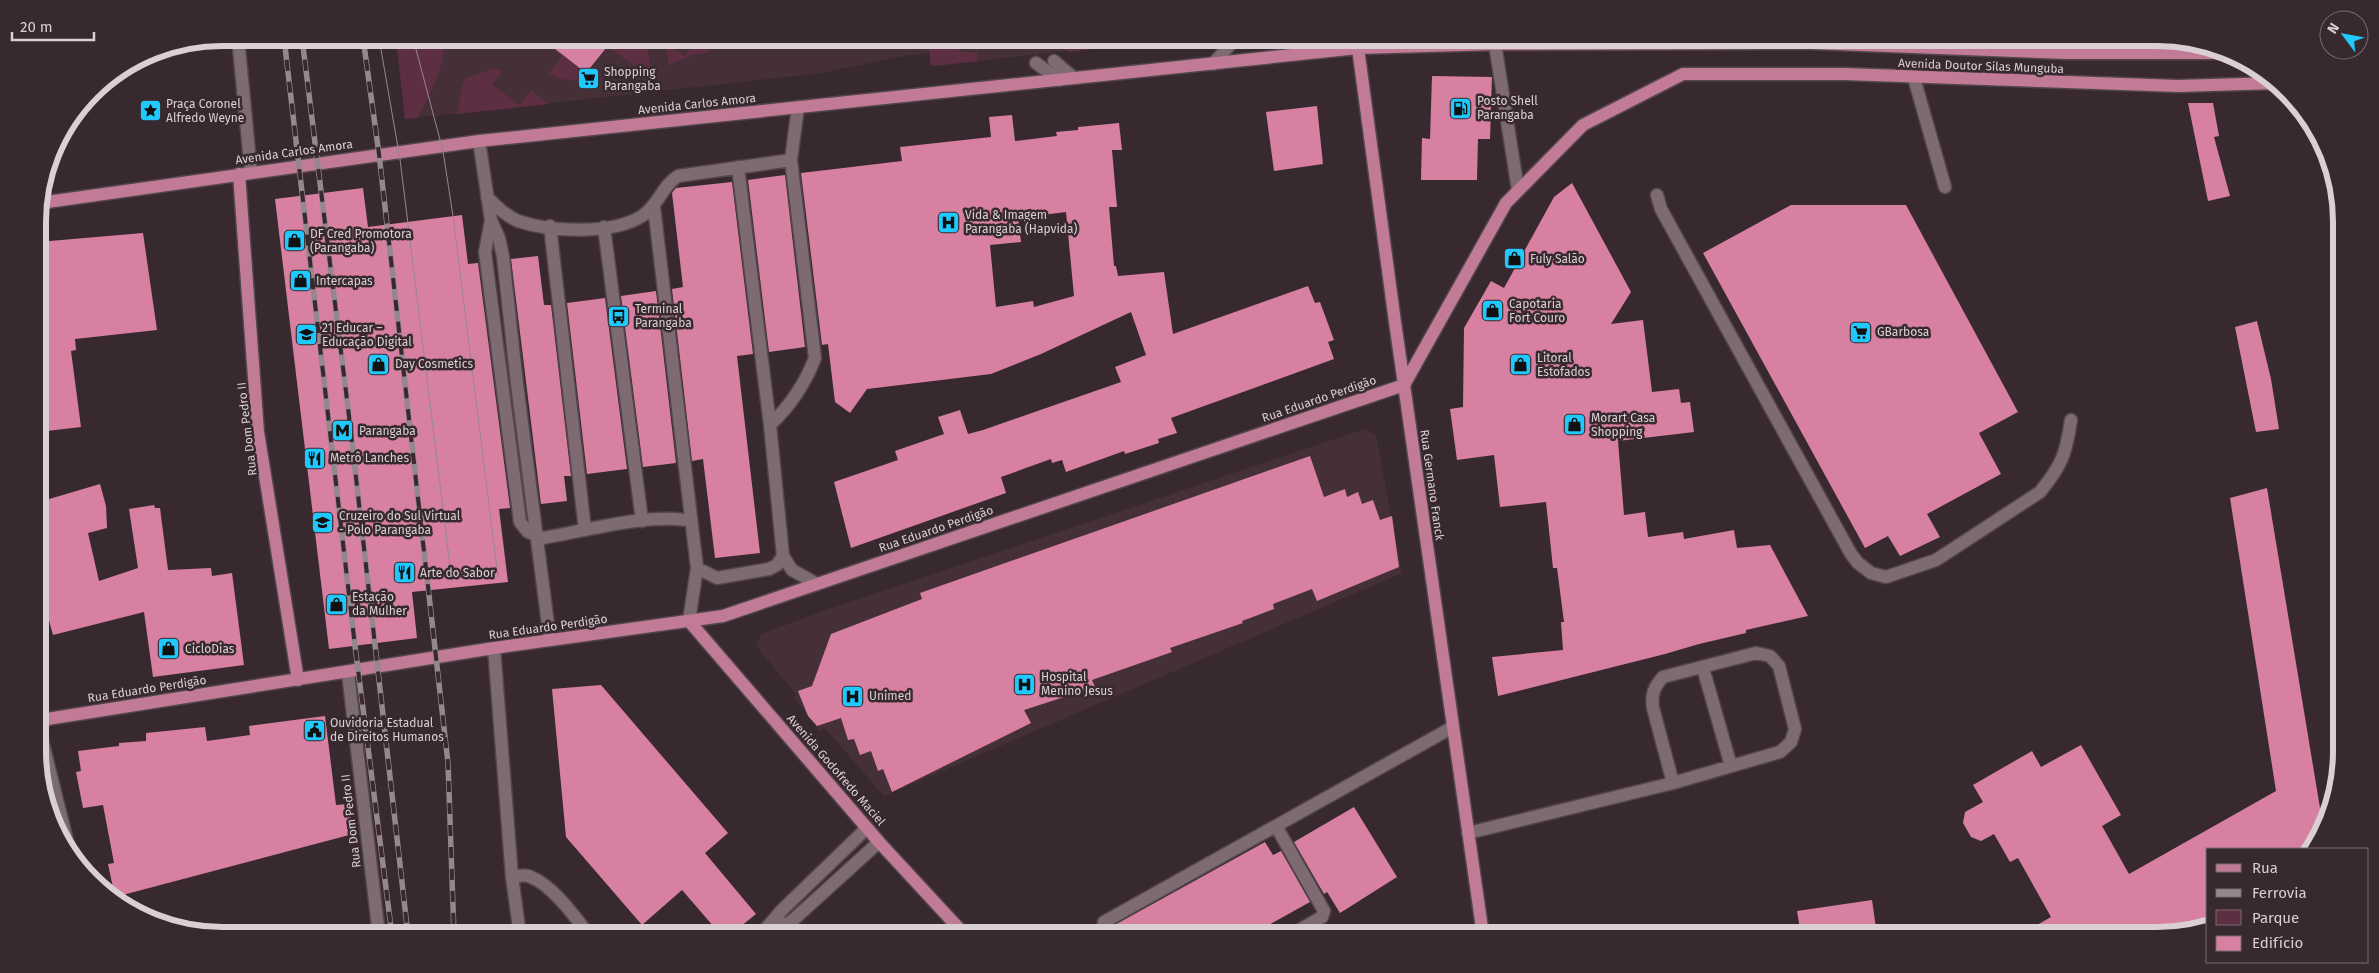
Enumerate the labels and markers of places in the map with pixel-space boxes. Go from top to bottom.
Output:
place label: Shopping Parangaba [604,65,661,93]
supermarket icon: Shopping Parangaba [576,67,600,91]
place label: Posto Shell Parangaba [1477,94,1538,122]
fuel station icon: Posto Shell Parangaba [1449,96,1473,120]
place label: Praça Coronel Alfredo Weyne [166,97,244,125]
place icon: Praça Coronel Alfredo Weyne [138,99,162,123]
place label: Vida & Imagem Parangaba (Hapvida) [965,208,1078,236]
hospital icon: Vida & Imagem Parangaba (Hapvida) [937,210,961,234]
place label: DF Cred Promotora (Parangaba) [310,227,412,255]
shop icon: DF Cred Promotora (Parangaba) [282,229,306,253]
shop icon: Fuly Salão [1502,247,1526,271]
place label: Fuly Salão [1530,252,1585,266]
shop icon: Intercapas [288,269,312,293]
place label: Intercapas [316,274,373,288]
place label: Capotaria Fort Couro [1509,297,1565,325]
shop icon: Capotaria Fort Couro [1481,299,1505,323]
place label: Terminal Parangaba [635,302,692,330]
bus stop icon: Terminal Parangaba [607,304,631,328]
supermarket icon: GBarbosa [1849,320,1873,344]
place label: 21 Educar – Educação Digital [322,321,412,349]
school or university icon: 21 Educar – Educação Digital [294,323,318,347]
place label: GBarbosa [1877,325,1929,339]
place label: Litoral Estofados [1537,351,1591,379]
shop icon: Day Cosmetics [367,352,391,376]
shop icon: Litoral Estofados [1509,353,1533,377]
place label: Day Cosmetics [395,357,473,371]
place label: Morart Casa Shopping [1591,411,1655,439]
shop icon: Morart Casa Shopping [1563,413,1587,437]
metro station icon: Parangaba [331,419,355,443]
place label: Parangaba [359,424,416,438]
restaurant icon: Metrô Lanches [302,446,326,470]
place label: Metrô Lanches [330,451,409,465]
place label: Cruzeiro do Sul Virtual - Polo Parangaba [339,509,461,537]
school or university icon: Cruzeiro do Sul Virtual - Polo Parangaba [311,511,335,535]
restaurant icon: Arte do Sabor [392,561,416,585]
place label: Arte do Sabor [420,566,495,580]
place label: Estação da Mulher [352,590,407,618]
shop icon: Estação da Mulher [324,592,348,616]
shop icon: CicloDias [157,637,181,661]
place label: CicloDias [185,642,235,656]
place label: Hospital Menino Jesus [1041,670,1113,698]
hospital icon: Hospital Menino Jesus [1013,672,1037,696]
hospital icon: Unimed [841,684,865,708]
place label: Unimed [869,689,911,703]
place label: Ouvidoria Estadual de Direitos Humanos [330,716,444,744]
public building icon: Ouvidoria Estadual de Direitos Humanos [302,718,326,742]

